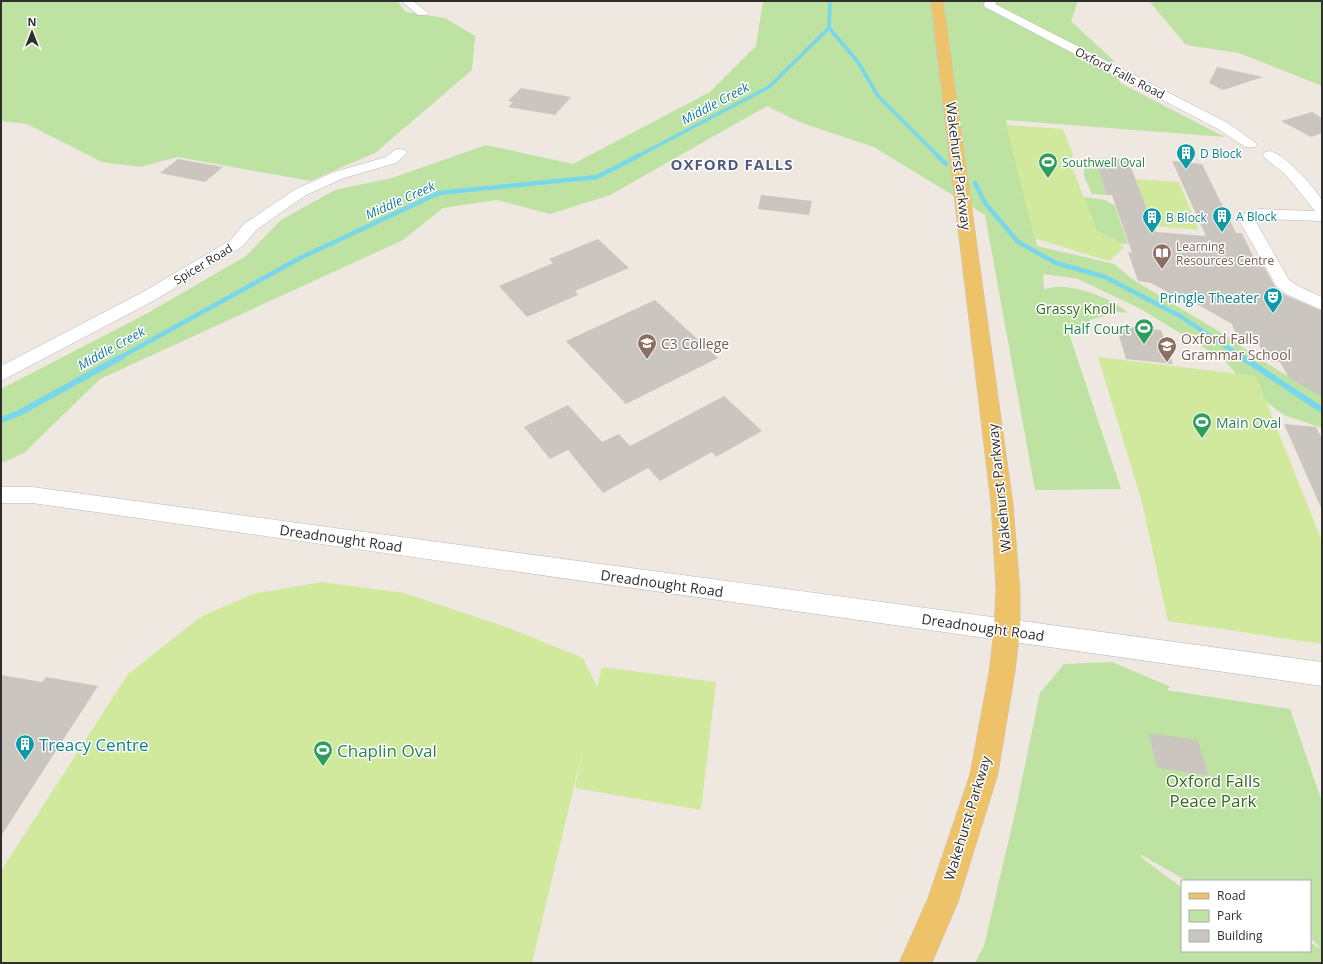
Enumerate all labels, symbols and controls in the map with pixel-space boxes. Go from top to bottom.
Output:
north arrow [12,12,52,52]
text: N [28,14,36,29]
street label: Oxford Falls Road [1072,43,1168,103]
water label: Middle Creek [678,77,753,128]
street label: Wakehurst Parkway [942,101,976,232]
building icon: D Block [1175,142,1197,170]
place label: D Block [1200,145,1243,162]
sports icon: Southwell Oval [1037,151,1059,179]
district label: OXFORD FALLS [671,154,793,174]
place label: Southwell Oval [1062,154,1145,171]
water label: Middle Creek [362,176,438,223]
building icon: A Block [1211,205,1233,233]
building icon: B Block [1141,206,1163,234]
place label: A Block [1236,208,1277,225]
place label: B Block [1166,209,1208,226]
place label: Learning Resources Centre [1176,238,1275,269]
street label: Spicer Road [170,240,236,288]
library icon: Learning Resources Centre [1151,242,1173,270]
theatre icon: Pringle Theater [1262,286,1284,314]
place label: Pringle Theater [1160,288,1259,307]
park label: Grassy Knoll [1036,299,1116,318]
sports icon: Half Court [1133,317,1155,345]
place label: Half Court [1063,319,1130,338]
water label: Middle Creek [74,322,148,374]
place label: Oxford Falls Grammar School [1181,329,1291,364]
school or university icon: C3 College [636,332,658,360]
place label: C3 College [661,334,729,353]
school or university icon: Oxford Falls Grammar School [1156,335,1178,363]
sports icon: Main Oval [1191,411,1213,439]
place label: Main Oval [1216,413,1281,432]
street label: Wakehurst Parkway [983,422,1015,553]
street label: Dreadnought Road [278,520,404,556]
street label: Dreadnought Road [599,565,725,601]
street label: Dreadnought Road [920,609,1046,645]
building icon: Treacy Centre [14,733,36,761]
place label: Treacy Centre [39,733,149,756]
sports icon: Chaplin Oval [312,739,334,767]
place label: Chaplin Oval [337,739,437,762]
street label: Wakehurst Parkway [939,753,995,882]
park label: Oxford Falls Peace Park [1166,769,1260,812]
legend [1181,880,1311,952]
text: Road [1217,887,1246,904]
text: Park [1217,907,1243,924]
text: Building [1217,927,1263,944]

